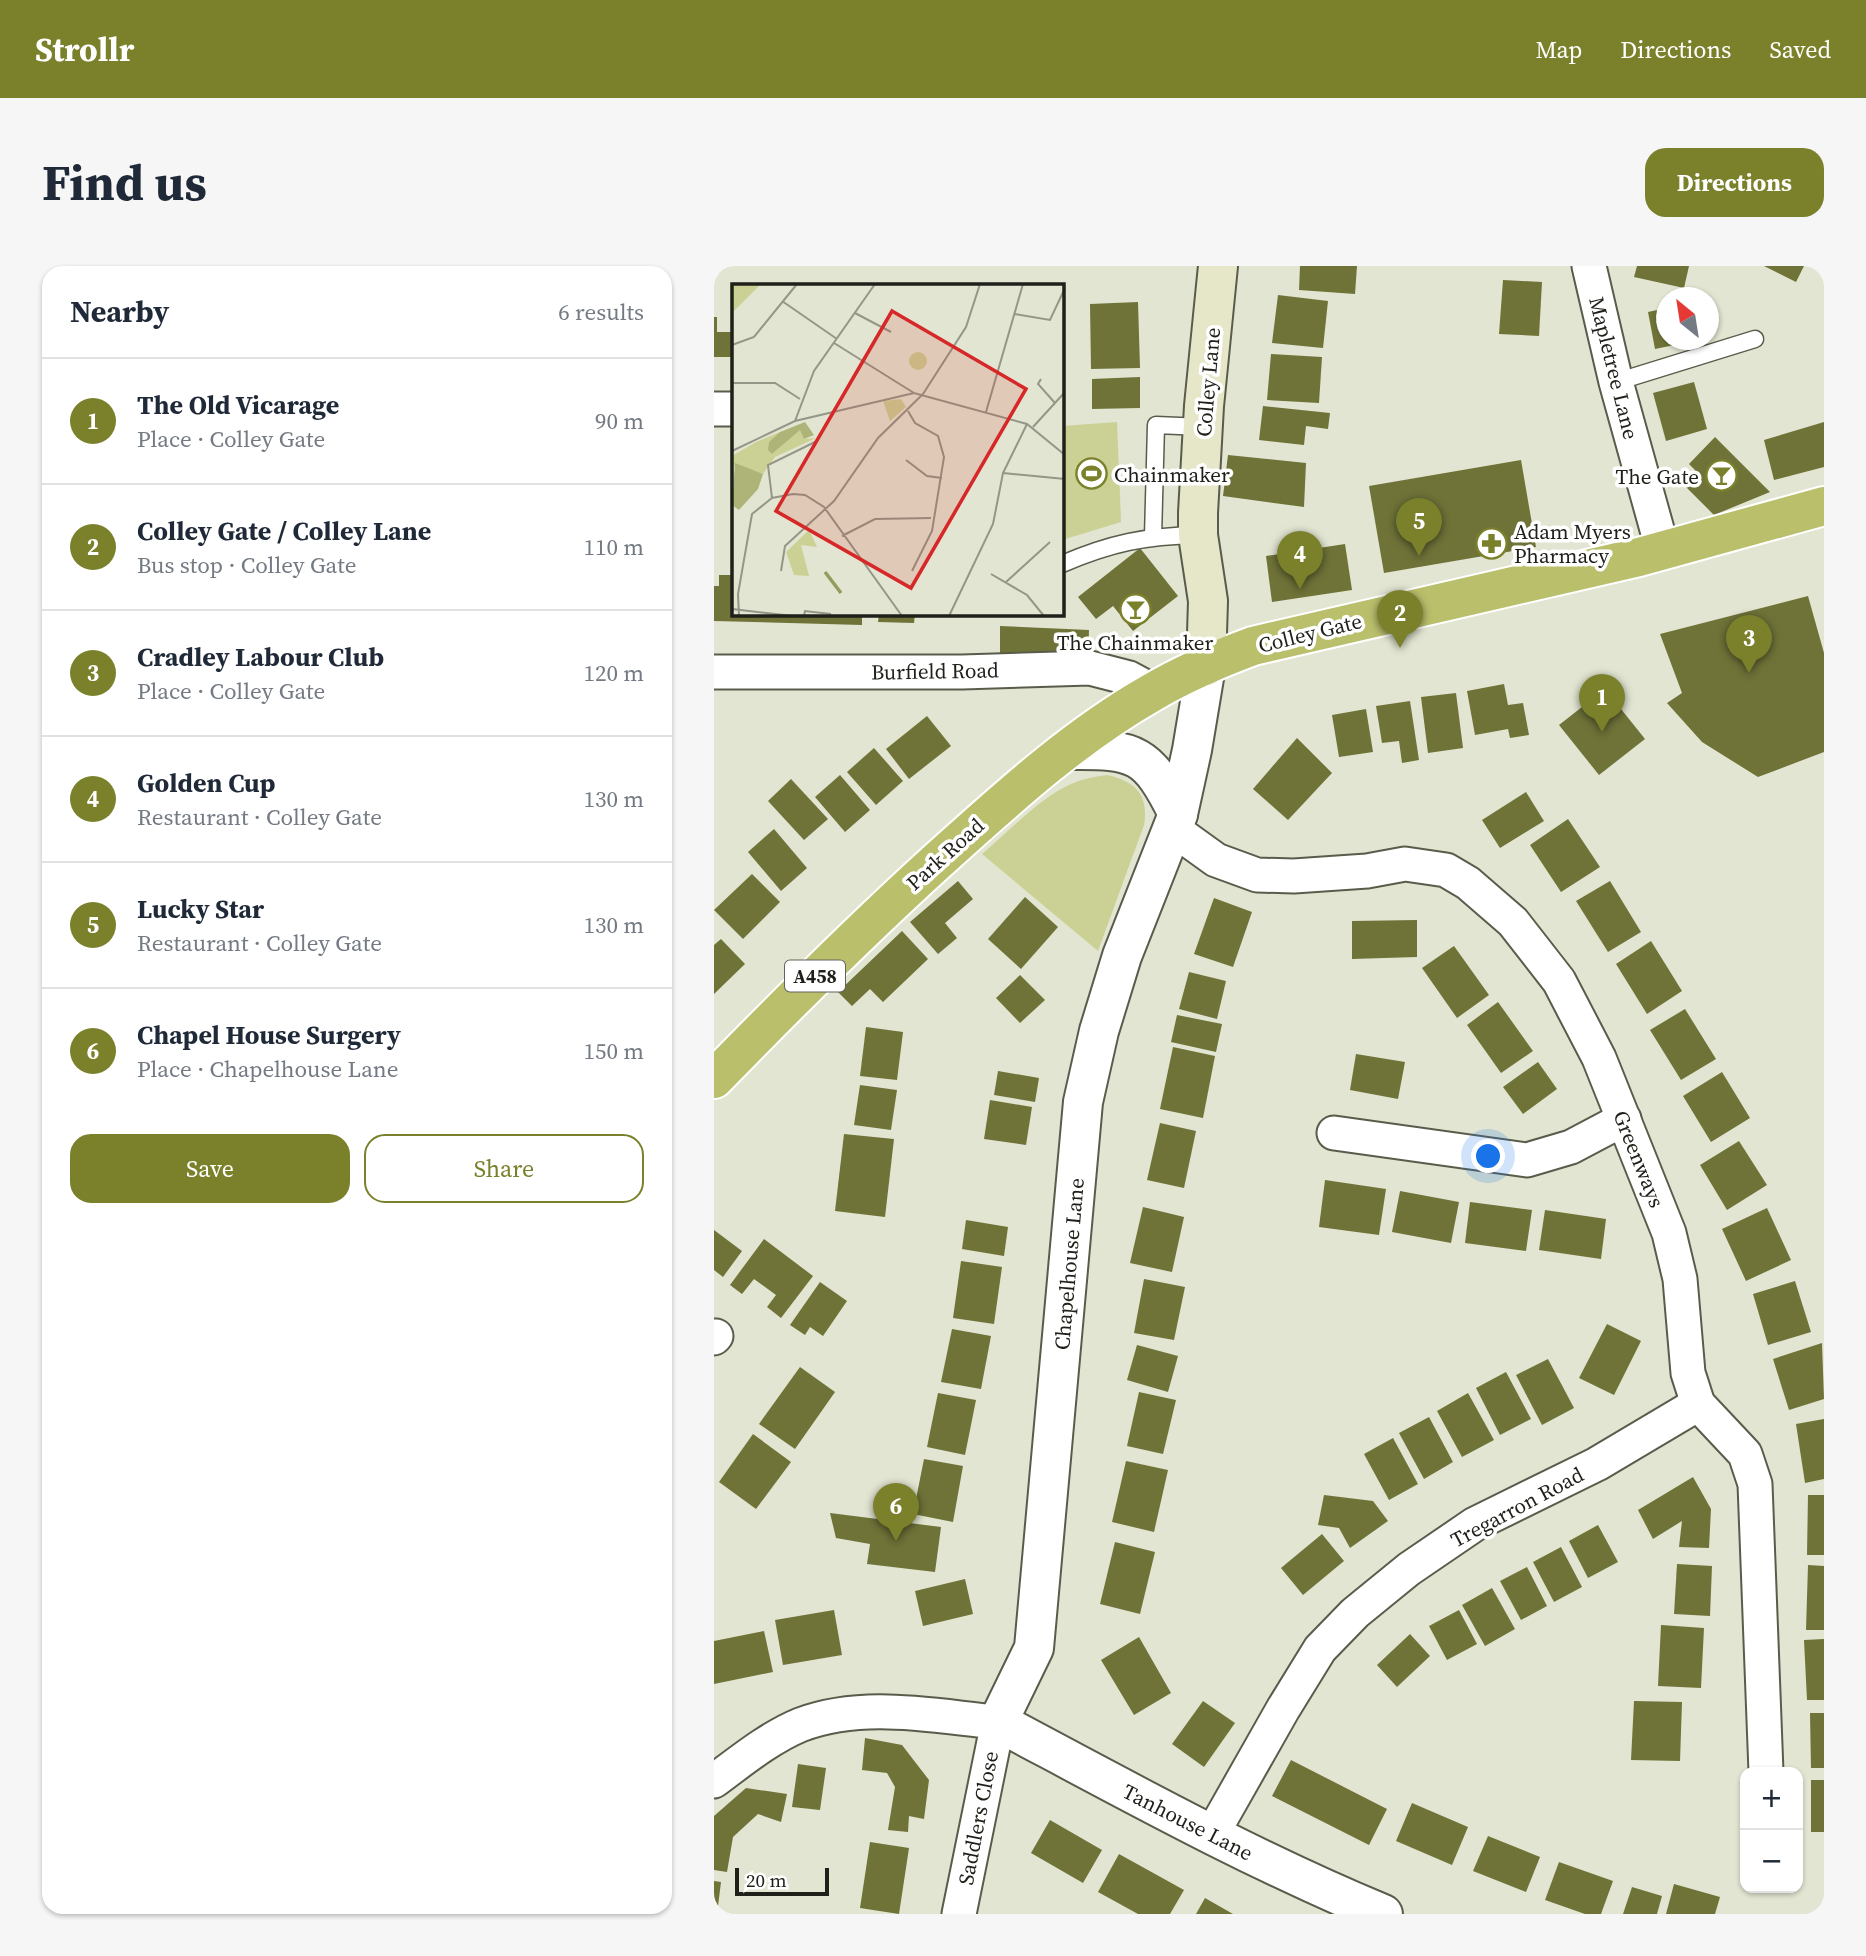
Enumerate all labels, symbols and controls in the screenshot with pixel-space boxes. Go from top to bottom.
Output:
text: Strollr [35,27,134,72]
text: Map [1535,33,1582,66]
text: Directions [1620,33,1731,66]
text: Saved [1769,33,1831,66]
button: Directions [1645,148,1824,217]
text: Find us [42,149,207,216]
inset map [732,284,1064,616]
north arrow [1656,287,1719,350]
text: Nearby [70,291,169,332]
street label: Mapletree Lane [1582,294,1646,442]
text: 6 results [558,296,644,328]
street label: Colley Lane [1189,326,1227,438]
text: The Old Vicarage [137,387,339,423]
text: 1 [87,405,99,437]
text: 90 m [595,405,644,437]
text: Place · Colley Gate [137,423,325,455]
sports icon: Chainmaker [1074,457,1108,491]
bar icon: The Gate [1705,459,1739,493]
place label: Chainmaker [1114,460,1230,489]
place label: The Gate [1616,462,1699,491]
pin: 5 [1396,498,1442,556]
text: Colley Gate / Colley Lane [137,513,431,549]
place label: Adam Myers Pharmacy [1514,517,1631,570]
pharmacy icon: Adam Myers Pharmacy [1474,526,1508,560]
text: 2 [87,531,99,563]
text: 110 m [583,531,644,563]
pin: 4 [1277,531,1323,589]
text: Bus stop · Colley Gate [137,549,357,581]
pin: 2 [1377,590,1423,648]
bar icon: The Chainmaker [1118,593,1152,627]
street label: Colley Gate [1255,606,1365,660]
pin: 3 [1726,615,1772,673]
place label: The Chainmaker [1057,628,1213,657]
text: Cradley Labour Club [137,639,384,675]
street label: Burfield Road [871,655,999,687]
text: 3 [87,657,99,689]
text: 120 m [583,657,644,689]
pin: 1 [1579,674,1625,732]
text: Place · Colley Gate [137,675,325,707]
text: Golden Cup [137,765,275,801]
text: 4 [87,783,99,815]
text: 130 m [583,783,644,815]
text: Restaurant · Colley Gate [137,801,382,833]
street label: Park Road [900,811,990,897]
text: Lucky Star [137,891,264,927]
text: 5 [87,909,99,941]
text: 130 m [583,909,644,941]
text: Restaurant · Colley Gate [137,927,382,959]
road number: A458 [785,960,845,992]
text: Chapel House Surgery [137,1017,401,1053]
text: 6 [87,1035,99,1067]
text: 150 m [583,1035,644,1067]
text: Place · Chapelhouse Lane [137,1053,398,1085]
street label: Greenways [1606,1106,1672,1212]
button: Save [70,1134,350,1203]
button: Share [364,1134,644,1203]
your location [1471,1139,1505,1173]
street label: Chapelhouse Lane [1047,1177,1091,1351]
street label: Tregarron Road [1445,1460,1589,1554]
pin: 6 [873,1483,919,1541]
street label: Saddlers Close [951,1749,1005,1887]
map controls [1740,1767,1803,1893]
button: + [1740,1767,1803,1830]
street label: Tanhouse Lane [1118,1777,1258,1867]
button: − [1740,1830,1803,1893]
scale bar [735,1865,830,1897]
text: 20 m [746,1867,787,1893]

